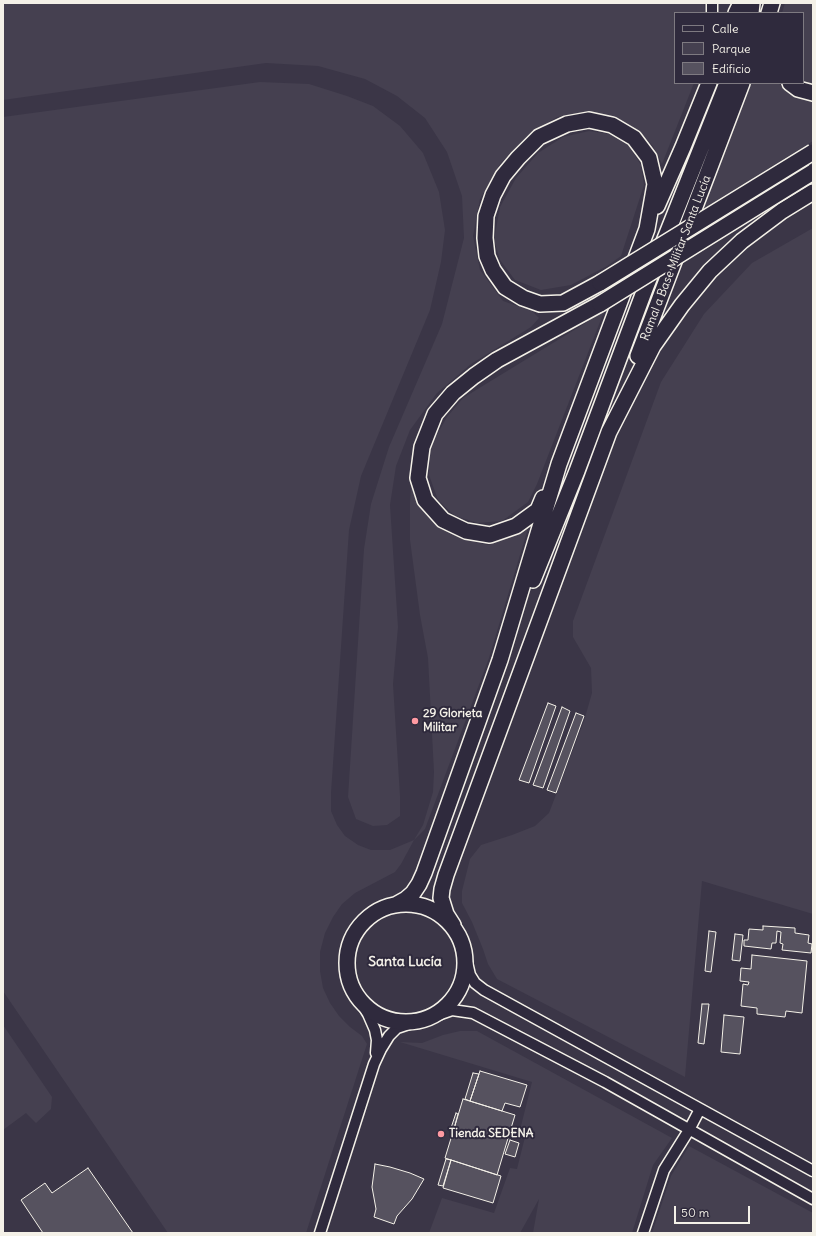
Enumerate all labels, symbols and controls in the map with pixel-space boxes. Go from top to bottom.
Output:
legend [674,12,804,84]
text: Calle [712,21,739,36]
text: Parque [712,41,751,56]
text: Edificio [712,61,751,76]
street label: Ramal a Base Militar Santa Lucía [638,173,714,343]
place label: 29 Glorieta Militar [423,707,482,735]
marker: 29 Glorieta Militar [410,716,420,726]
district label: Santa Lucía [368,954,442,970]
place label: Tienda SEDENA [449,1127,533,1141]
marker: Tienda SEDENA [436,1129,446,1139]
scale bar [676,1198,752,1224]
text: 50 m [681,1205,709,1220]

